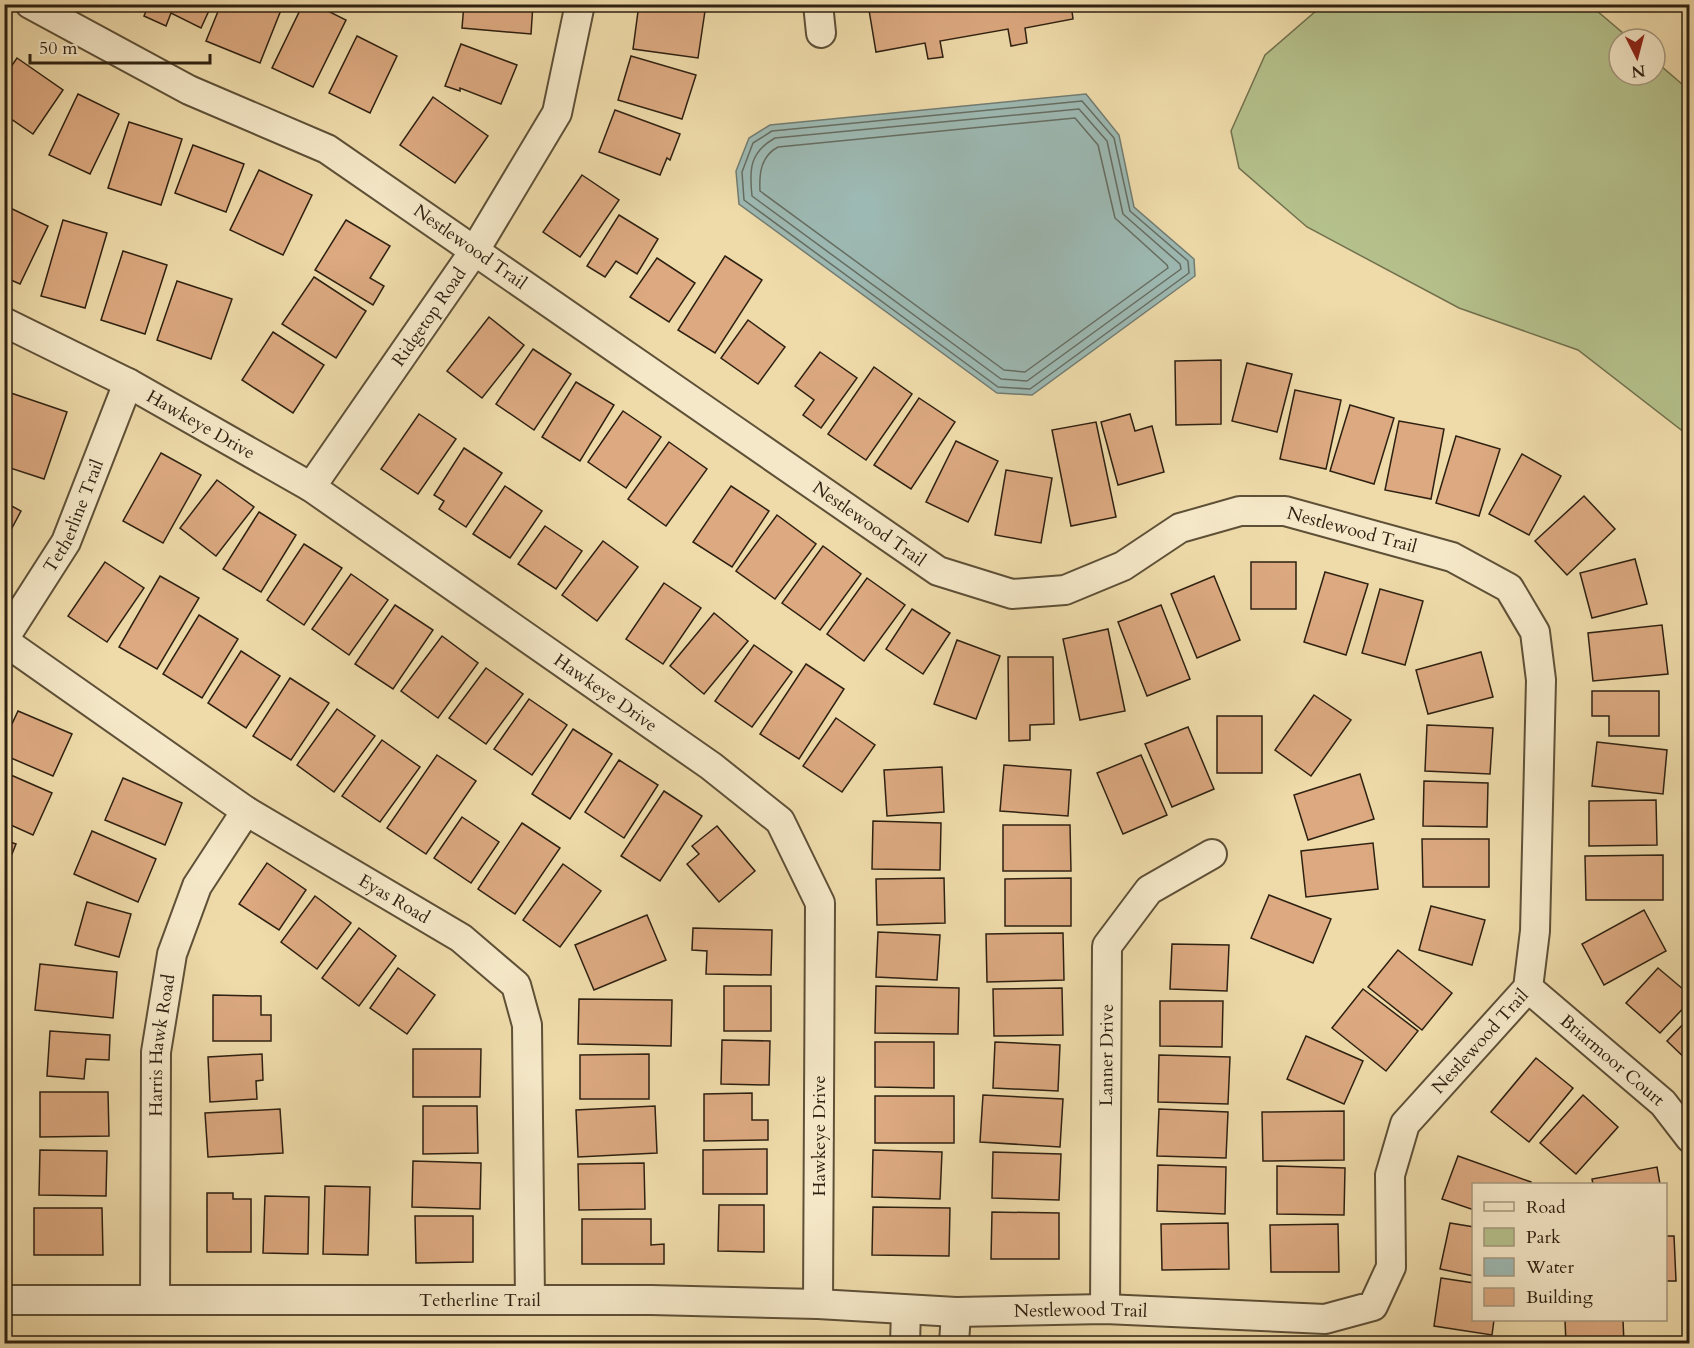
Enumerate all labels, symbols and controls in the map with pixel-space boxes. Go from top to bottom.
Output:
scale bar [30,27,210,65]
north arrow [1607,27,1667,87]
text: 50 m [39,36,78,61]
text: N [1630,59,1647,83]
street label: Nestlewood Trail [408,198,532,296]
street label: Ridgetop Road [386,262,472,371]
street label: Hawkeye Drive [142,384,260,465]
street label: Tetherline Trail [37,455,110,577]
street label: Nestlewood Trail [807,475,931,573]
street label: Nestlewood Trail [1284,501,1420,559]
street label: Hawkeye Drive [549,648,663,737]
street label: Eyas Road [354,868,435,930]
street label: Harris Hawk Road [143,972,181,1117]
street label: Nestlewood Trail [1426,983,1534,1099]
street label: Lanner Drive [1094,1004,1119,1106]
street label: Briarmoor Court [1555,1008,1670,1112]
street label: Hawkeye Drive [807,1075,832,1197]
legend [1472,1183,1667,1321]
text: Road [1526,1195,1566,1220]
text: Park [1526,1225,1561,1250]
text: Water [1525,1255,1575,1280]
text: Building [1526,1285,1594,1310]
street label: Tetherline Trail [419,1288,541,1313]
street label: Nestlewood Trail [1014,1296,1148,1323]

